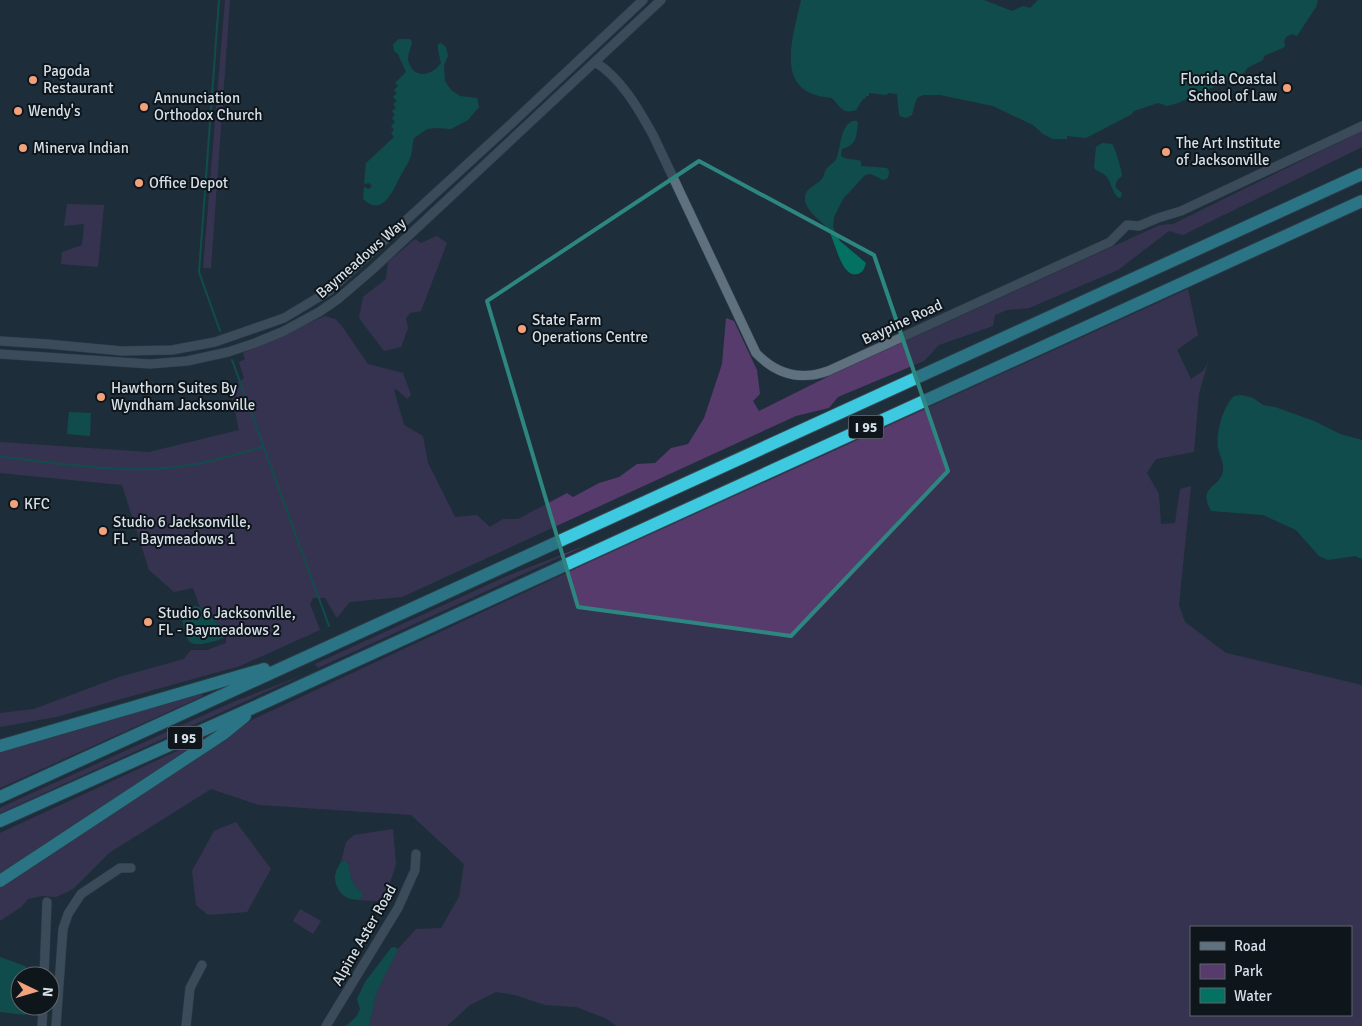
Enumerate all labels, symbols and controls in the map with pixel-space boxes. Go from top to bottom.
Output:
place label: Pagoda Restaurant [43,62,113,97]
place label: Florida Coastal School of Law [1180,70,1277,105]
marker: Pagoda Restaurant [27,74,39,86]
marker: Florida Coastal School of Law [1281,82,1293,94]
place label: Annunciation Orthodox Church [154,89,263,124]
marker: Annunciation Orthodox Church [138,101,150,113]
place label: Wendy's [28,102,81,120]
marker: Wendy's [12,105,24,117]
place label: The Art Institute of Jacksonville [1176,134,1281,169]
place label: Minerva Indian [33,139,129,157]
marker: Minerva Indian [17,142,29,154]
marker: The Art Institute of Jacksonville [1160,146,1172,158]
place label: Office Depot [149,174,228,192]
marker: Office Depot [133,177,145,189]
street label: Baymeadows Way [312,214,410,302]
street label: Baypine Road [859,296,945,348]
place label: State Farm Operations Centre [532,311,648,346]
marker: State Farm Operations Centre [516,323,528,335]
place label: Hawthorn Suites By Wyndham Jacksonville [111,379,255,414]
marker: Hawthorn Suites By Wyndham Jacksonville [95,391,107,403]
road number: I 95 [848,416,884,438]
place label: KFC [24,495,50,513]
marker: KFC [8,498,20,510]
place label: Studio 6 Jacksonville, FL - Baymeadows 1 [113,513,251,548]
marker: Studio 6 Jacksonville, FL - Baymeadows 1 [97,525,109,537]
place label: Studio 6 Jacksonville, FL - Baymeadows 2 [158,604,296,639]
marker: Studio 6 Jacksonville, FL - Baymeadows 2 [142,616,154,628]
road number: I 95 [168,726,202,750]
street label: Alpine Aster Road [328,881,400,989]
legend [1190,926,1352,1016]
text: Road [1234,937,1266,955]
text: Park [1234,962,1263,980]
north arrow [10,966,60,1016]
text: N [39,986,56,998]
text: Water [1234,987,1272,1005]

